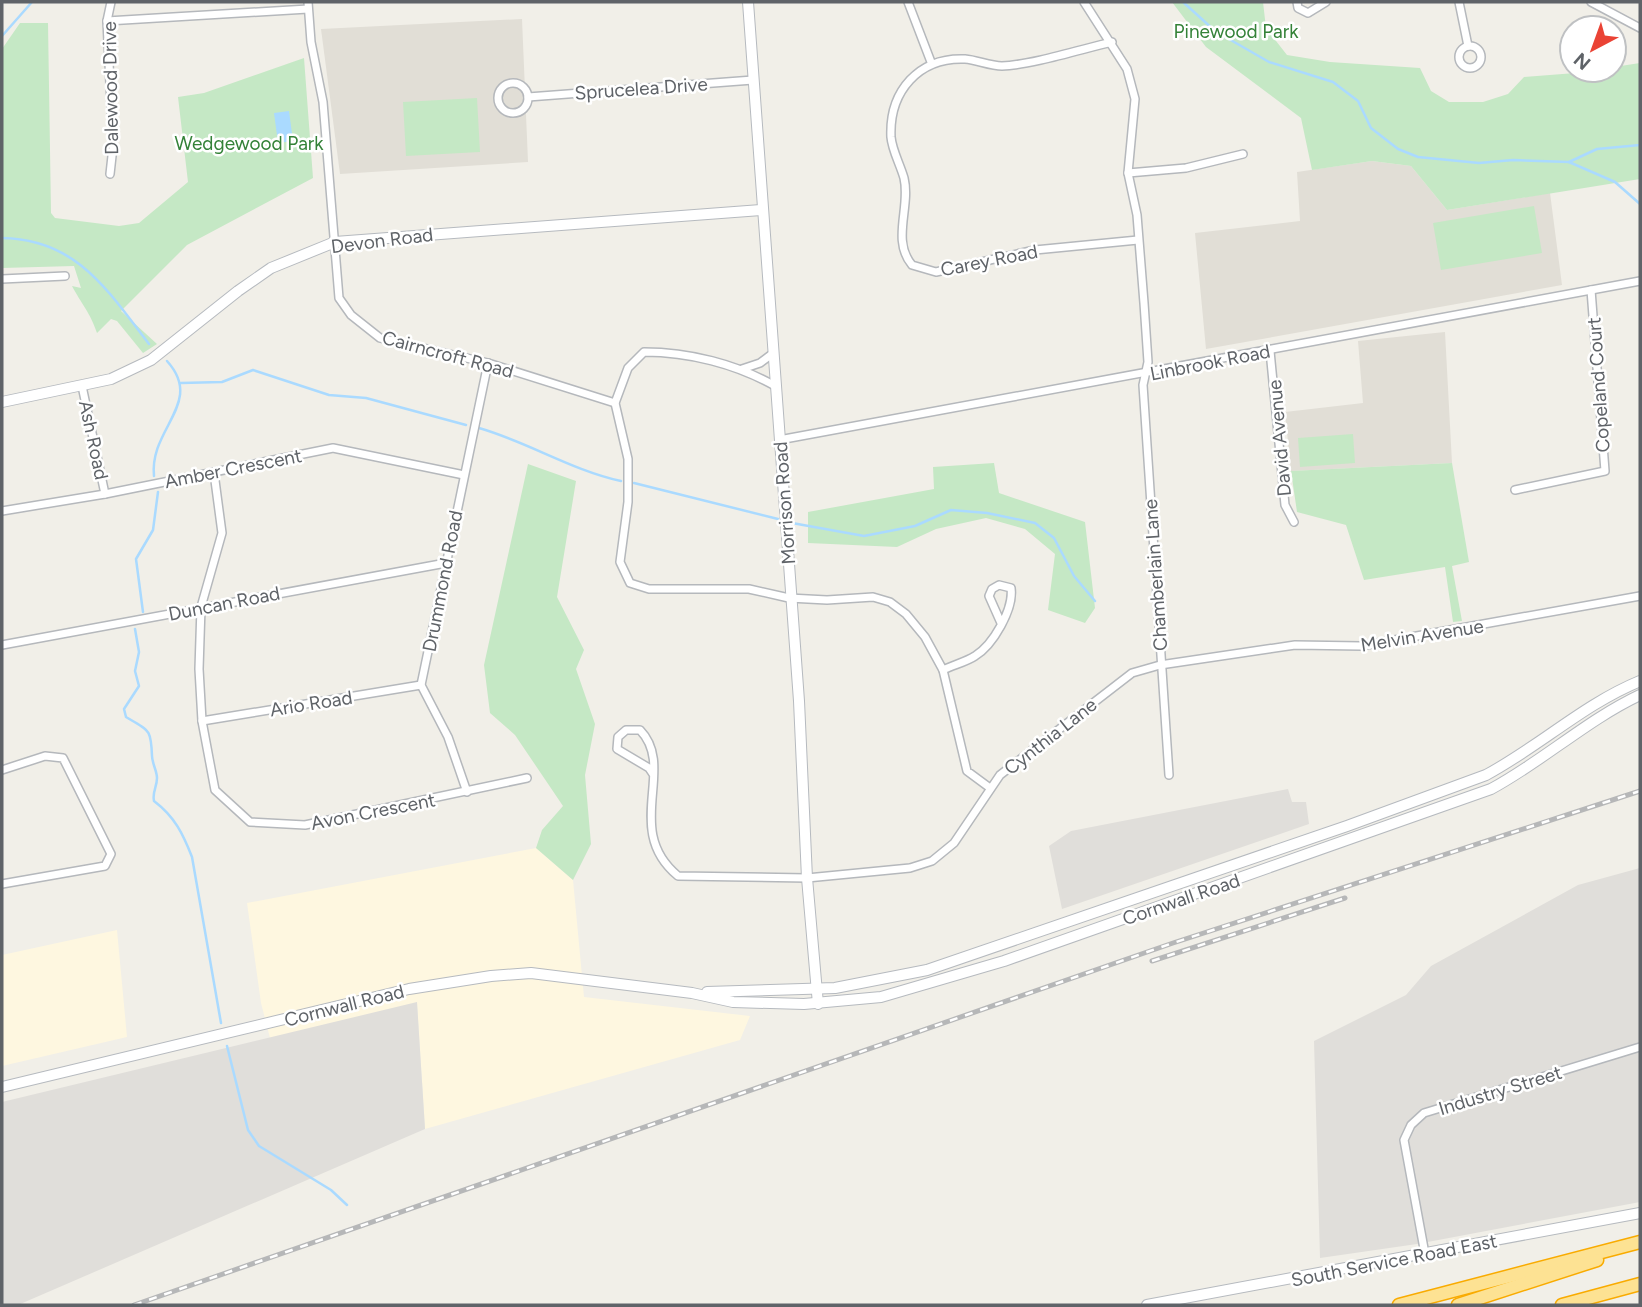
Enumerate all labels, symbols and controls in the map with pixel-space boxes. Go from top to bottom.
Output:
north arrow [1558,14,1628,84]
park label: Pinewood Park [1174,20,1299,43]
street label: Dalewood Drive [98,21,123,155]
text: N [1569,48,1595,75]
street label: Sprucelea Drive [574,72,708,105]
park label: Wedgewood Park [175,132,324,155]
street label: Devon Road [330,223,435,258]
street label: Carey Road [939,240,1040,281]
street label: Copeland Court [1582,317,1615,453]
street label: Cairncroft Road [380,326,516,383]
street label: Linbrook Road [1148,340,1272,385]
street label: David Avenue [1263,379,1296,497]
street label: Ash Road [74,398,113,482]
street label: Morrison Road [769,441,800,565]
street label: Amber Crescent [162,444,304,493]
street label: Chamberlain Lane [1139,498,1172,652]
street label: Drummond Road [417,508,467,654]
street label: Duncan Road [166,581,282,626]
street label: Melvin Avenue [1359,614,1485,657]
street label: Ario Road [268,686,354,721]
street label: Cynthia Lane [999,693,1101,780]
street label: Avon Crescent [309,788,437,835]
street label: Cornwall Road [1119,869,1243,930]
street label: Cornwall Road [282,979,406,1031]
street label: Industry Street [1436,1061,1565,1120]
street label: South Service Road East [1289,1229,1499,1292]

